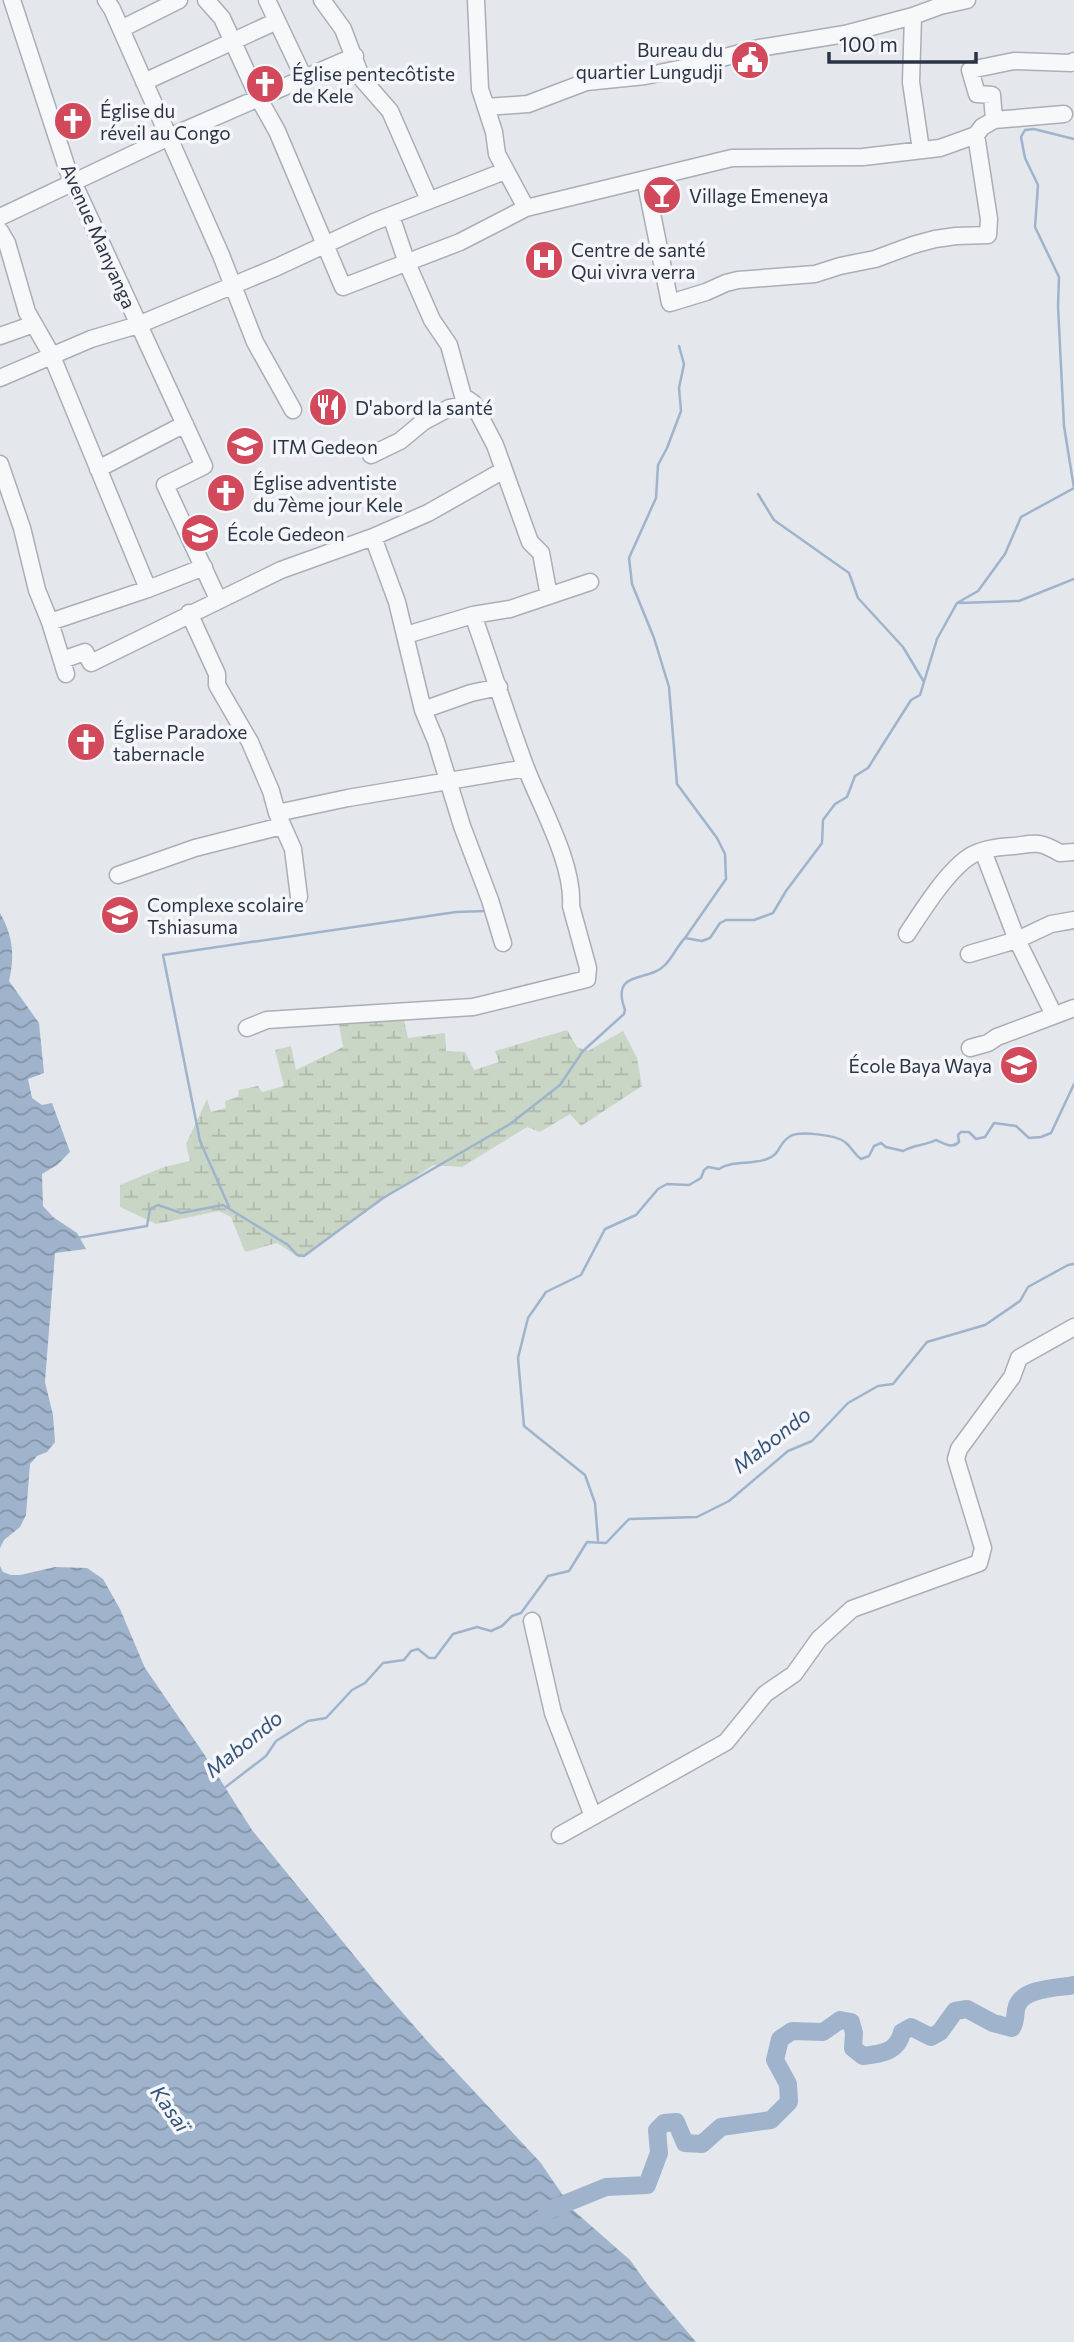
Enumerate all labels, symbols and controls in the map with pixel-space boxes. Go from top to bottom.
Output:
scale bar [829,21,976,65]
text: 100 m [839,31,898,56]
place label: Bureau du quartier Lungudji [576,38,723,83]
public building icon: Bureau du quartier Lungudji [729,39,771,81]
place label: Église pentecôtiste de Kele [292,62,455,107]
church icon: Église pentecôtiste de Kele [244,63,286,105]
place label: Église du réveil au Congo [100,99,231,144]
church icon: Église du réveil au Congo [52,100,94,142]
street label: Avenue Manyanga [57,160,141,312]
bar icon: Village Emeneya [641,174,683,216]
place label: Village Emeneya [689,184,828,207]
place label: Centre de santé Qui vivra verra [571,238,705,283]
hospital icon: Centre de santé Qui vivra verra [523,239,565,281]
restaurant icon: D'abord la santé [307,386,349,428]
place label: D'abord la santé [355,396,493,419]
school or university icon: ITM Gedeon [224,425,266,467]
place label: ITM Gedeon [272,435,378,458]
place label: Église adventiste du 7ème jour Kele [253,471,403,516]
church icon: Église adventiste du 7ème jour Kele [205,472,247,514]
school or university icon: École Gedeon [179,512,221,554]
place label: École Gedeon [227,522,345,545]
place label: Église Paradoxe tabernacle [113,720,247,765]
church icon: Église Paradoxe tabernacle [65,721,107,763]
place label: Complexe scolaire Tshiasuma [147,893,304,938]
school or university icon: Complexe scolaire Tshiasuma [99,894,141,936]
school or university icon: École Baya Waya [998,1044,1040,1086]
place label: École Baya Waya [849,1054,992,1077]
water label: Mabondo [727,1401,815,1477]
water label: Mabondo [199,1704,287,1782]
water label: Kasaï [146,2080,197,2138]

